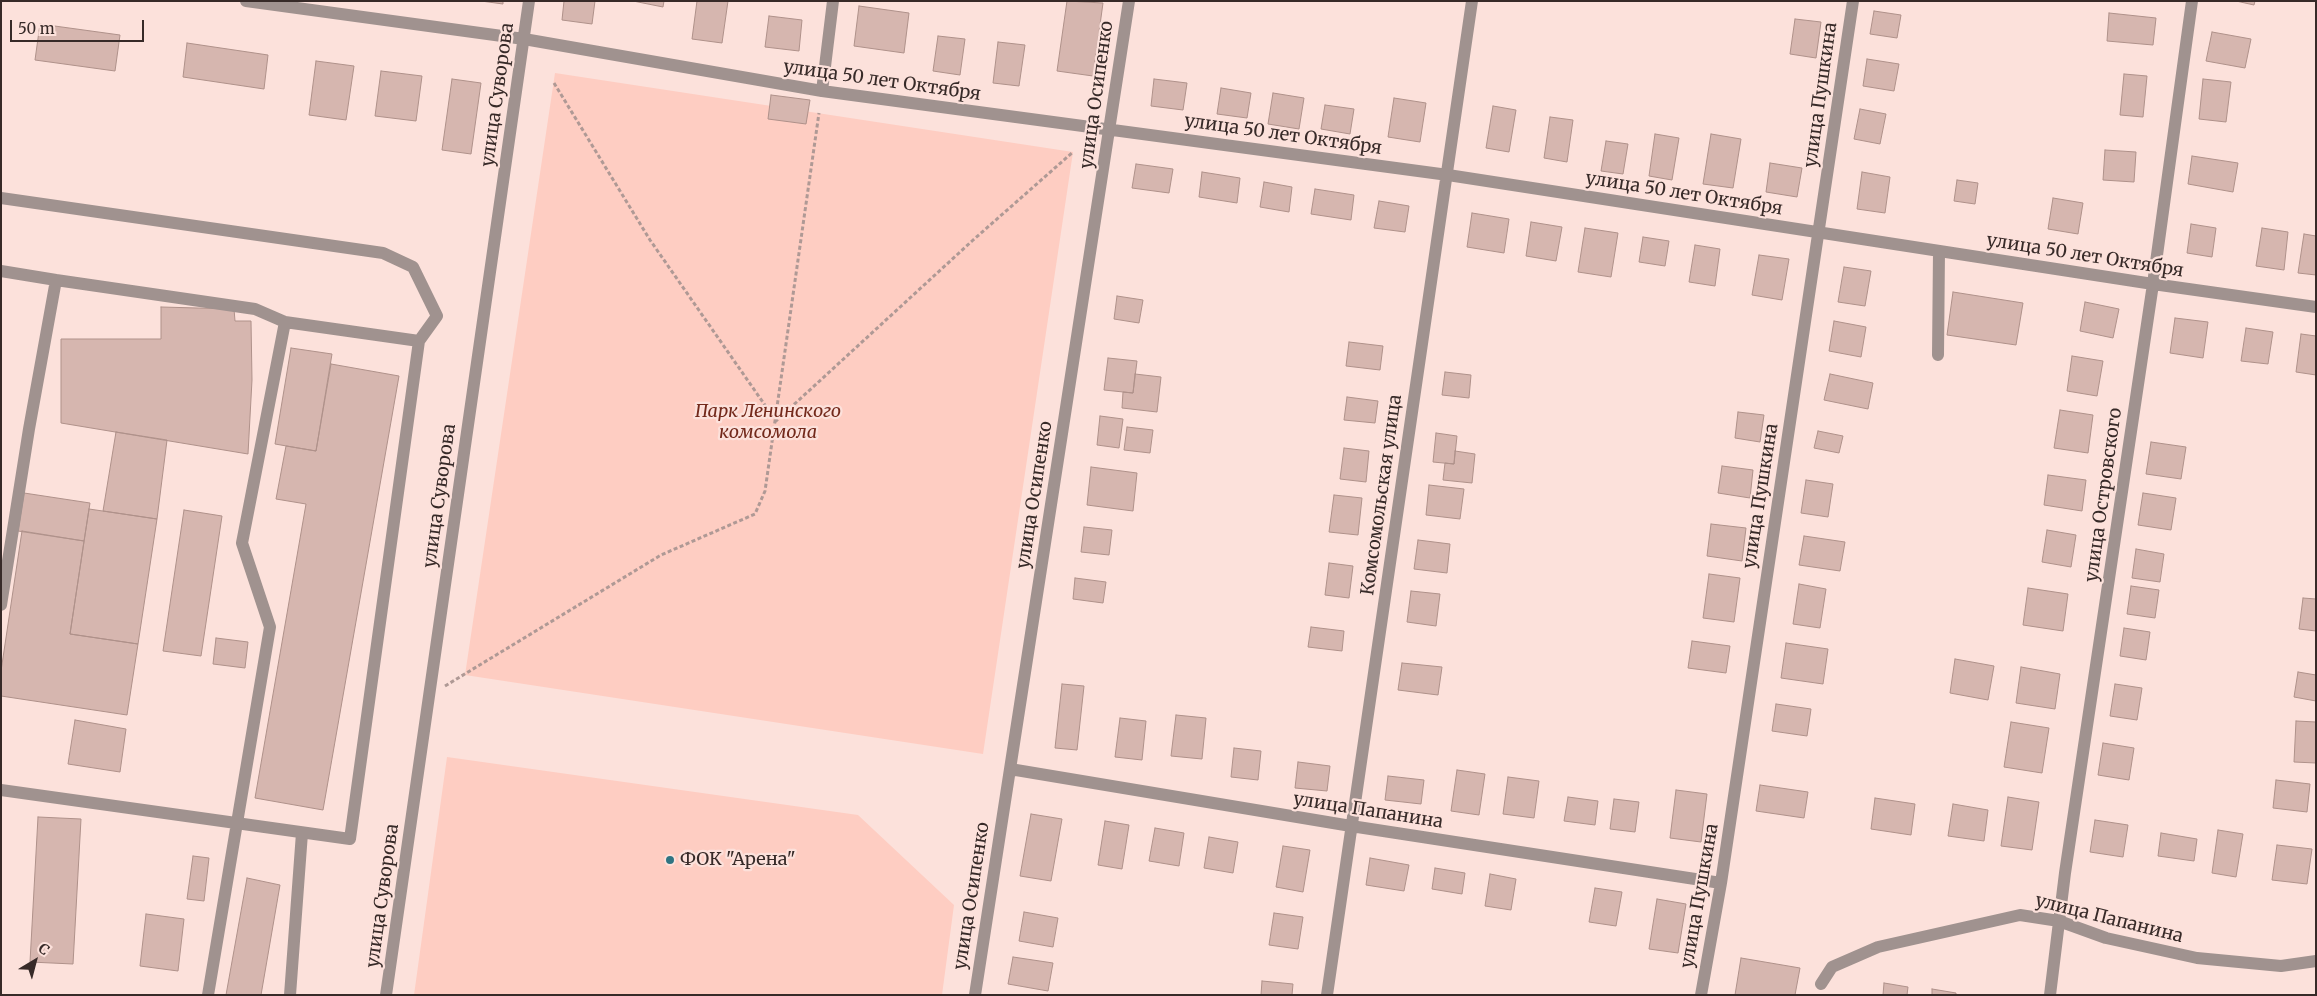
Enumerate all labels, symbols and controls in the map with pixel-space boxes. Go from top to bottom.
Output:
scale bar [12,10,146,42]
text: 50 m [18,19,55,38]
street label: улица Осипенко [1076,20,1118,170]
street label: улица Пушкина [1800,21,1842,169]
street label: улица Суворова [477,22,519,168]
street label: улица 50 лет Октября [782,56,982,106]
street label: улица 50 лет Октября [1183,110,1383,160]
street label: улица 50 лет Октября [1584,168,1784,220]
street label: улица 50 лет Октября [1985,230,2185,282]
street label: Комсомольская улица [1357,393,1407,597]
park label: Парк Ленинского комсомола [695,401,841,444]
street label: улица Островского [2081,406,2127,584]
street label: улица Осипенко [1013,420,1057,570]
street label: улица Пушкина [1739,422,1783,570]
street label: улица Суворова [419,423,461,569]
street label: улица Папанина [1292,788,1444,834]
street label: улица Осипенко [950,821,994,971]
street label: улица Пушкина [1677,822,1723,970]
street label: улица Суворова [362,823,404,969]
place label: ФОК "Арена" [680,849,796,871]
marker: ФОК "Арена" [664,854,676,866]
street label: улица Папанина [2033,890,2185,948]
north arrow [10,936,60,986]
text: С [35,939,53,959]

